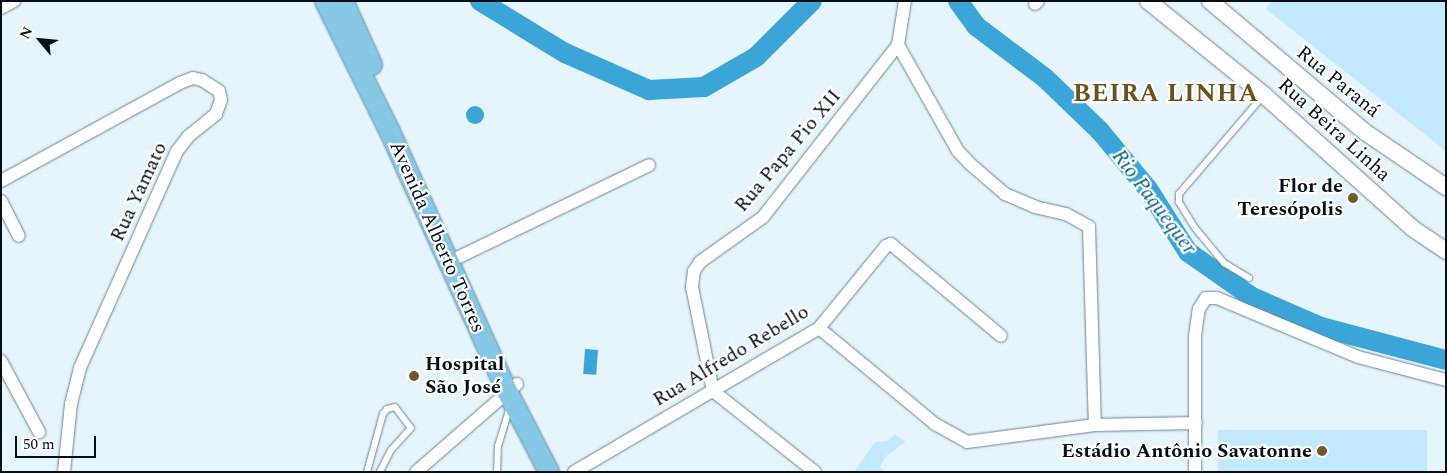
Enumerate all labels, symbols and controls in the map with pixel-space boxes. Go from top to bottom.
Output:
north arrow [15,15,65,65]
text: N [14,23,38,43]
street label: Rua Paraná [1291,41,1385,123]
street label: Rua Beira Linha [1273,73,1395,187]
district label: BEIRA LINHA [1072,79,1260,109]
street label: Rua Papa Pio XII [730,85,846,217]
street label: Avenida Alberto Torres [384,137,490,337]
street label: Rua Yamato [106,139,172,245]
water label: Rio Paquequer [1106,145,1202,259]
place label: Flor de Teresópolis [1237,175,1343,222]
marker: Flor de Teresópolis [1347,192,1359,204]
street label: Rua Alfredo Rebello [649,300,813,412]
place label: Hospital São José [425,352,504,399]
marker: Hospital São José [407,369,421,383]
scale bar [18,426,99,458]
text: 50 m [23,433,55,456]
place label: Estádio Antônio Savatonne [1061,439,1312,463]
marker: Estádio Antônio Savatonne [1316,445,1328,457]

